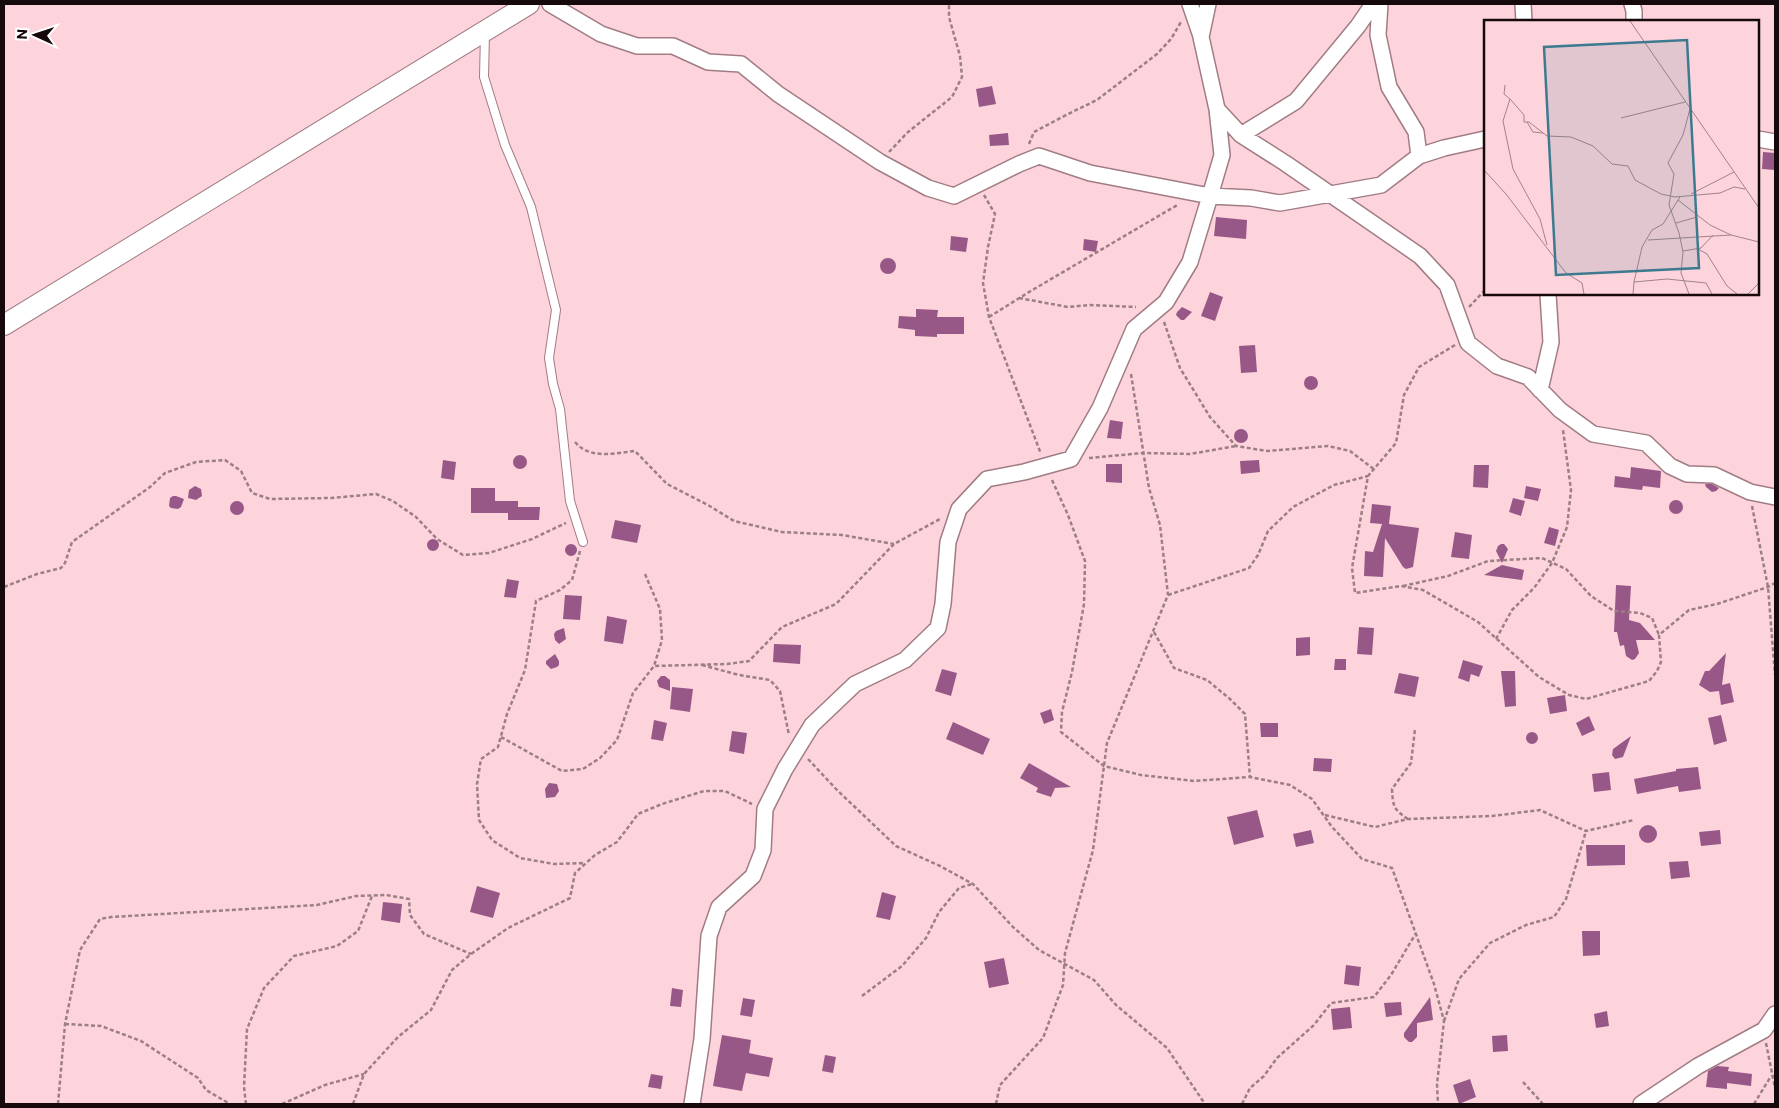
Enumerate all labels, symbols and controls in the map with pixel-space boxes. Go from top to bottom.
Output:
north arrow [10,10,60,60]
inset map [1484,20,1759,295]
text: N [13,29,30,40]

